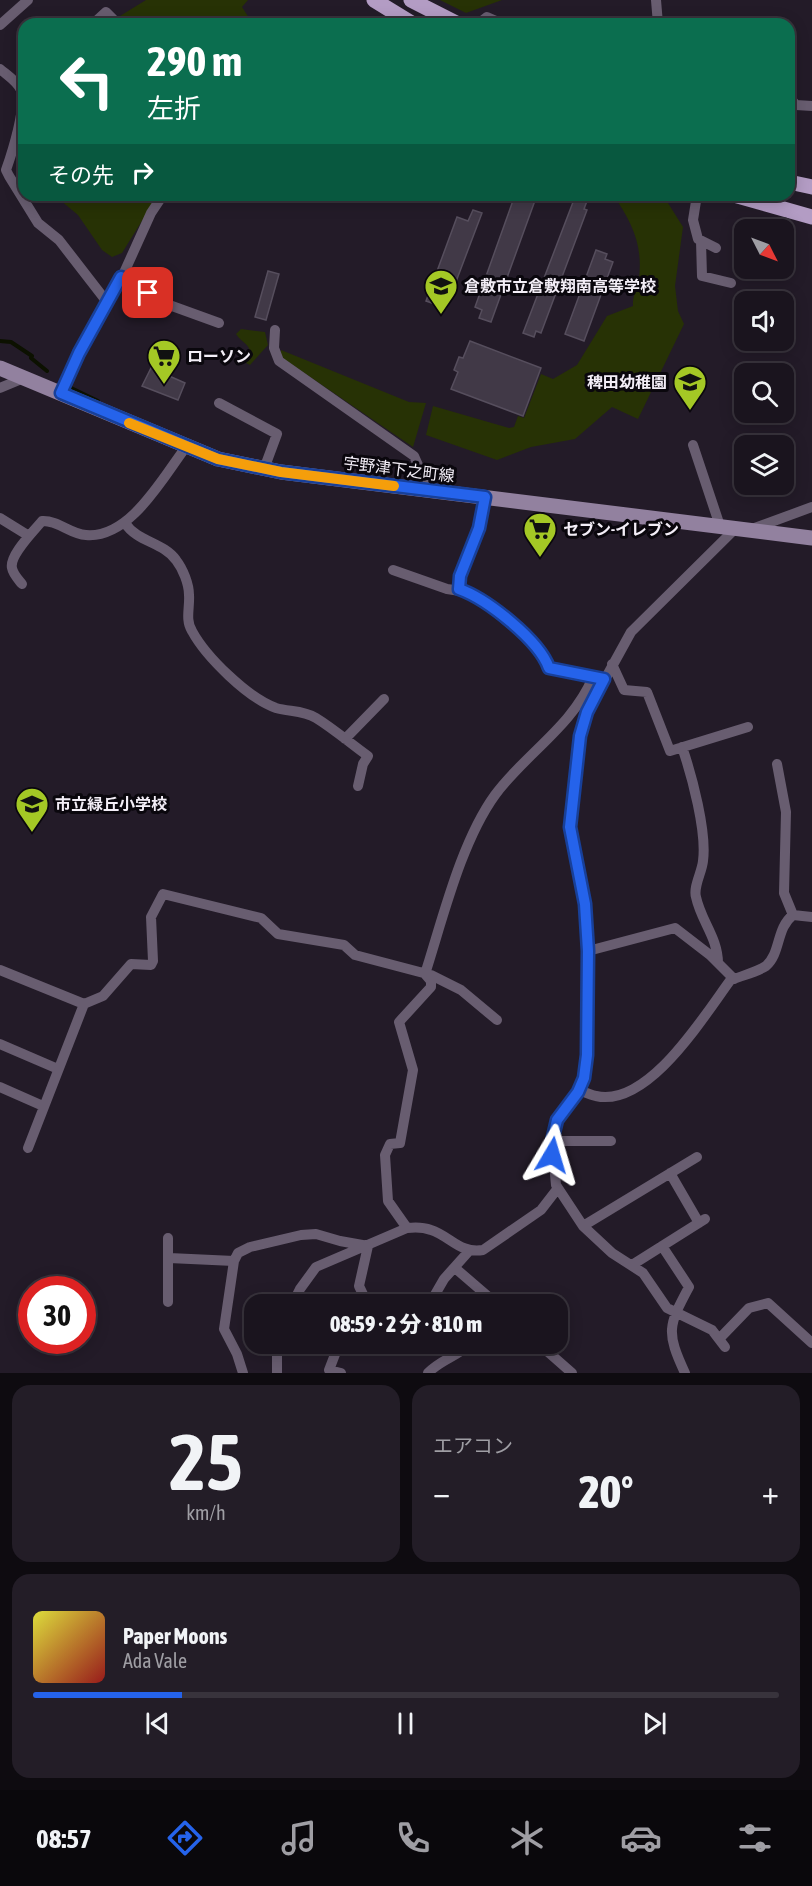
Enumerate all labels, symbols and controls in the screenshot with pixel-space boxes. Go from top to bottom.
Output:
text: 290 m [147,37,242,85]
icon: left [48,42,126,120]
text: 左折 [147,93,201,124]
icon: right [126,156,159,189]
text: その先 [48,162,114,188]
north arrow [734,219,794,279]
map controls [734,219,794,495]
pin [122,267,173,318]
school or university icon: 倉敷市立倉敷翔南高等学校 [423,268,459,315]
icon: arrive [131,276,164,309]
place label: 倉敷市立倉敷翔南高等学校 [464,277,656,295]
button: sound [734,291,794,351]
supermarket icon: ローソン [146,338,182,385]
place label: ローソン [187,347,251,365]
button: search [734,363,794,423]
school or university icon: 稗田幼稚園 [672,364,708,411]
place label: 稗田幼稚園 [587,373,667,391]
button: layers [734,435,794,495]
street label: 宇野津下之町線 [342,453,456,485]
supermarket icon: セブン-イレブン [522,511,558,558]
place label: セブン-イレブン [563,520,679,538]
school or university icon: 市立緑丘小学校 [14,786,50,833]
place label: 市立緑丘小学校 [55,795,167,813]
position arrow [520,1123,584,1187]
speed limit sign: 30 [18,1276,96,1354]
text: 08:59 · 2 分 · 810 m [330,1311,482,1337]
text: 25 [169,1417,243,1507]
text: エアコン [433,1434,513,1457]
text: 20° [579,1466,633,1518]
text: − [433,1473,450,1511]
text: + [762,1473,779,1511]
text: km/h [186,1501,226,1524]
text: Paper Moons [123,1623,227,1649]
text: Ada Vale [123,1649,187,1672]
icon: previous [141,1707,174,1740]
icon: pause [389,1707,422,1740]
icon: next [638,1707,671,1740]
icon: directions [164,1817,206,1859]
icon: music [278,1817,320,1859]
icon: phone [392,1817,434,1859]
icon: climate [506,1817,548,1859]
icon: car [620,1817,662,1859]
icon: filters [734,1817,776,1859]
text: 08:57 [36,1823,92,1854]

